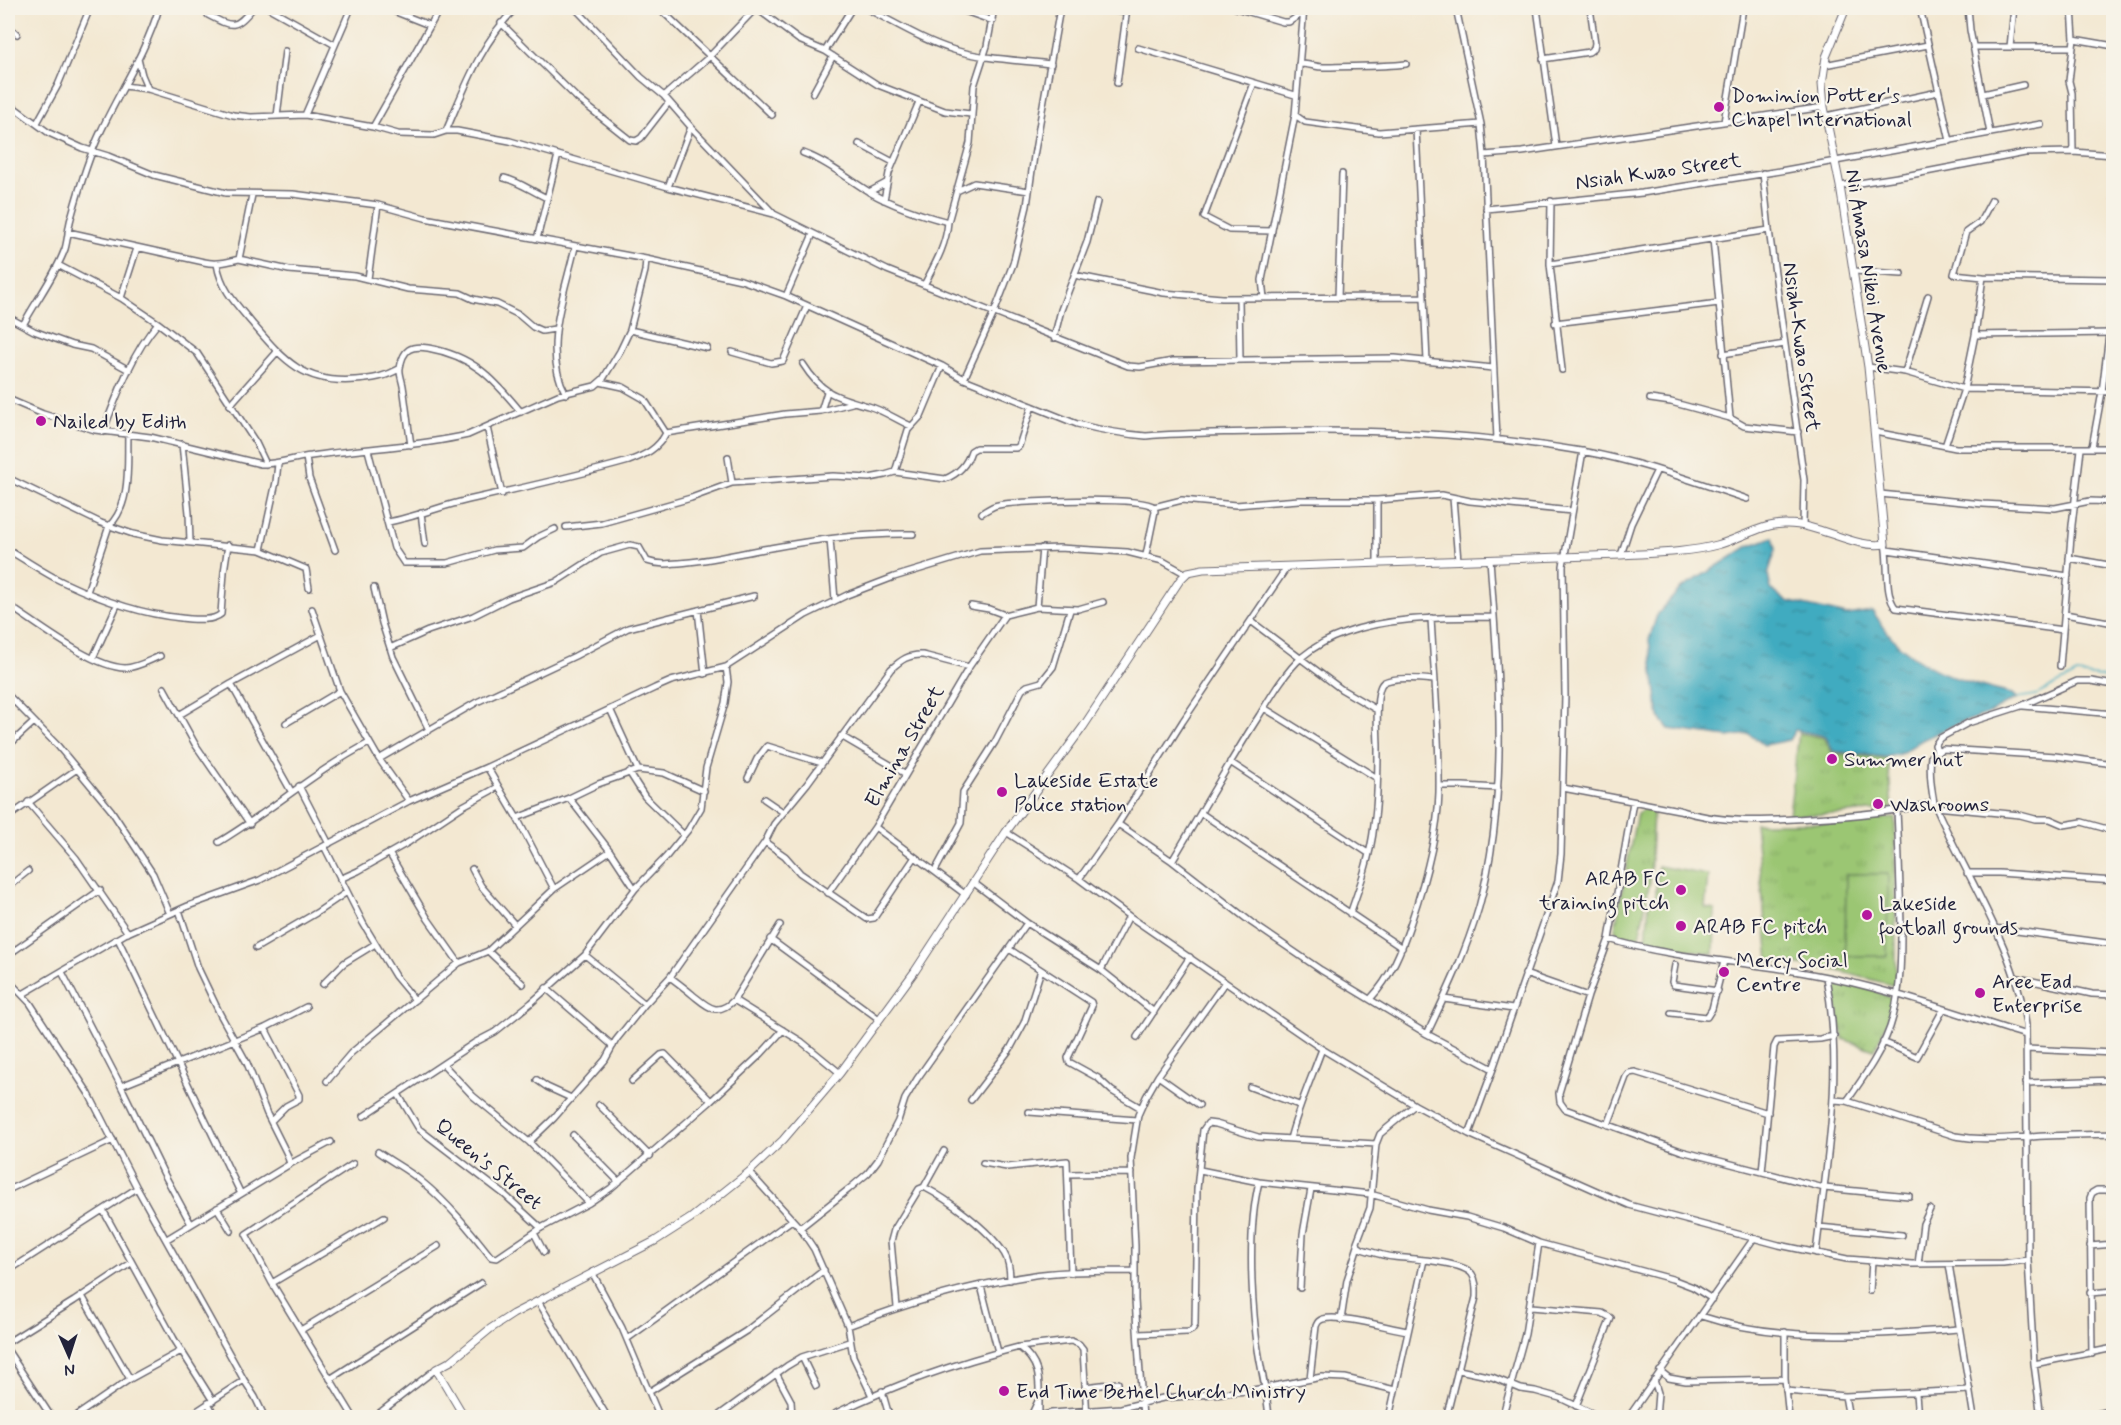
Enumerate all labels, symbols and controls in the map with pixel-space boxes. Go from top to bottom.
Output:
place label: Dominion Potter's Chapel International [1731,82,1912,134]
marker: Dominion Potter's Chapel International [1712,100,1726,114]
street label: Nsiah Kwao Street [1573,146,1744,197]
street label: Nii Amasa Nikoi Avenue [1838,167,1898,375]
street label: Nsiah-Kwao Street [1775,261,1827,434]
place label: Nailed by Edith [53,408,187,436]
marker: Nailed by Edith [34,414,48,428]
street label: Elmina Street [859,680,951,813]
place label: Summer hut [1844,746,1964,774]
marker: Summer hut [1825,752,1839,766]
place label: Lakeside Estate Police station [1014,767,1159,819]
marker: Lakeside Estate Police station [995,785,1009,799]
place label: Washrooms [1890,791,1989,819]
marker: Washrooms [1871,797,1885,811]
place label: ARAB FC training pitch [1538,865,1669,919]
marker: ARAB FC training pitch [1674,883,1688,897]
place label: Lakeside football grounds [1879,890,2018,944]
marker: Lakeside football grounds [1860,908,1874,922]
place label: ARAB FC pitch [1693,913,1827,941]
marker: ARAB FC pitch [1674,919,1688,933]
place label: Mercy Social Centre [1736,947,1848,999]
marker: Mercy Social Centre [1717,965,1731,979]
place label: Aree Ead Enterprise [1992,968,2083,1020]
marker: Aree Ead Enterprise [1973,986,1987,1000]
street label: Queen’s Street [429,1113,548,1217]
north arrow [39,1326,99,1386]
text: N [64,1359,76,1380]
place label: End Time Bethel Church Ministry [1016,1378,1306,1406]
marker: End Time Bethel Church Ministry [997,1384,1011,1398]

